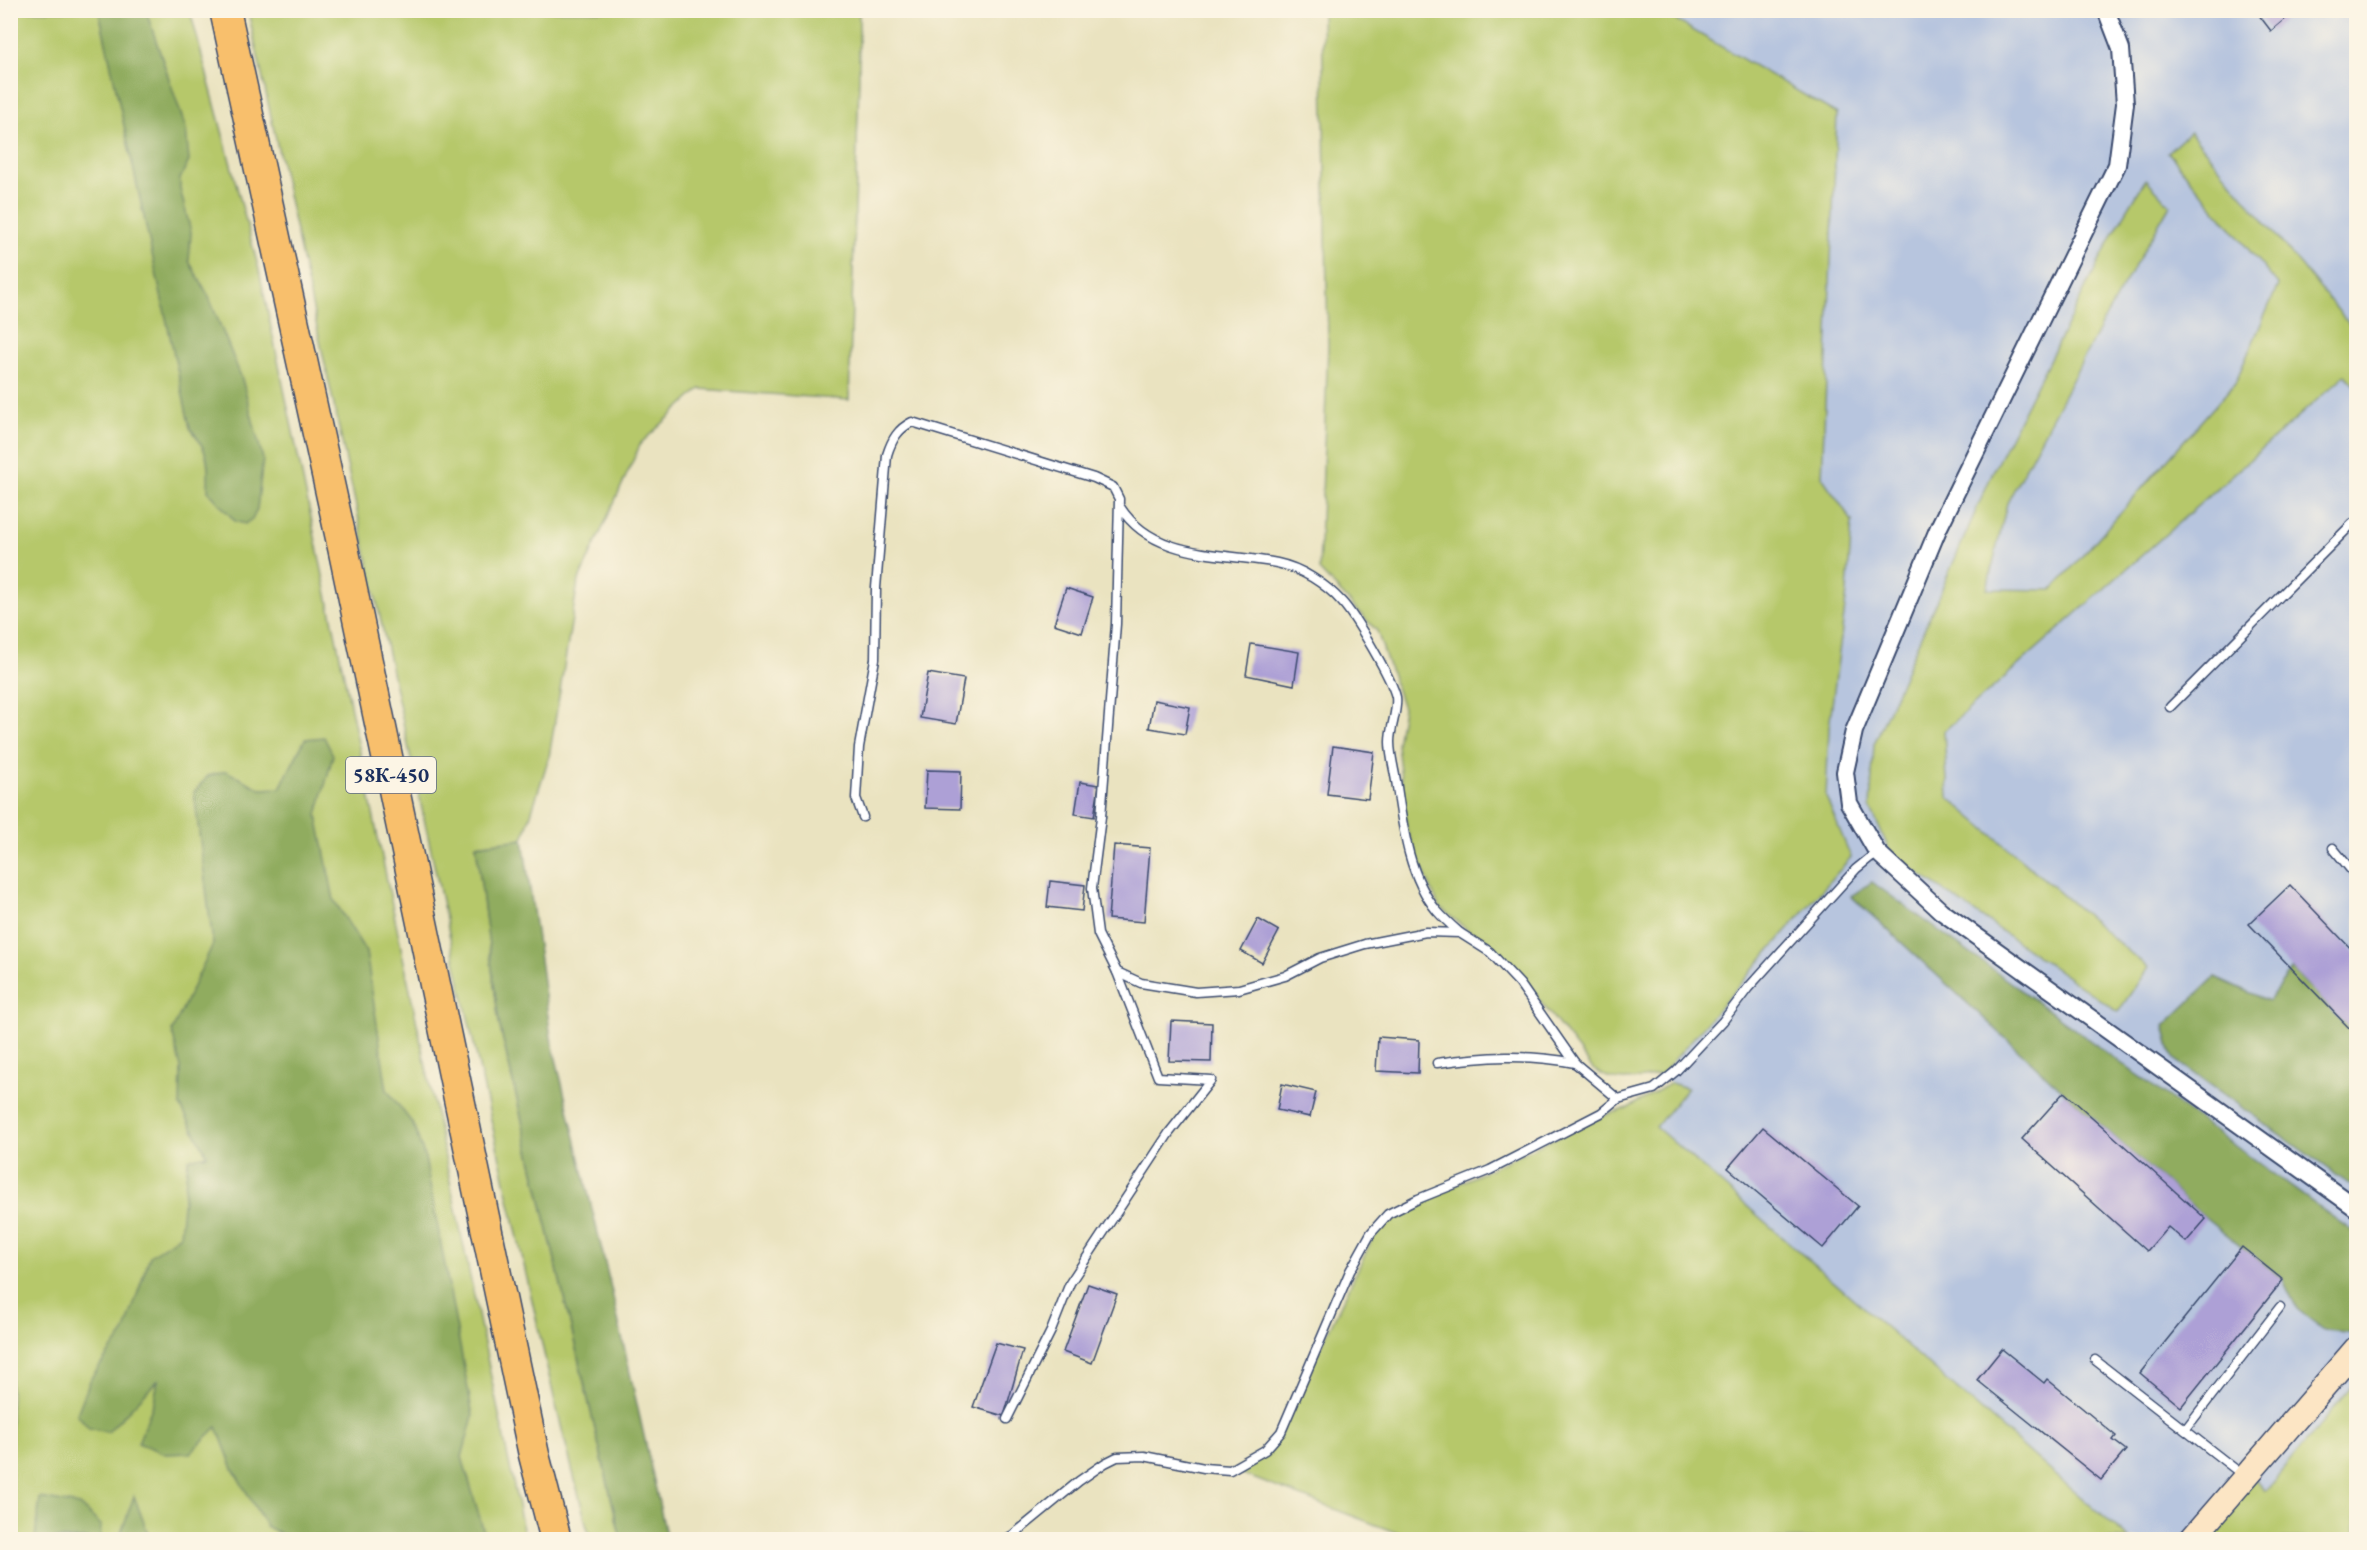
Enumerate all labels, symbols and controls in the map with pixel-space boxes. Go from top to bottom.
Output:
road number: 58К-450 [346,757,436,793]

